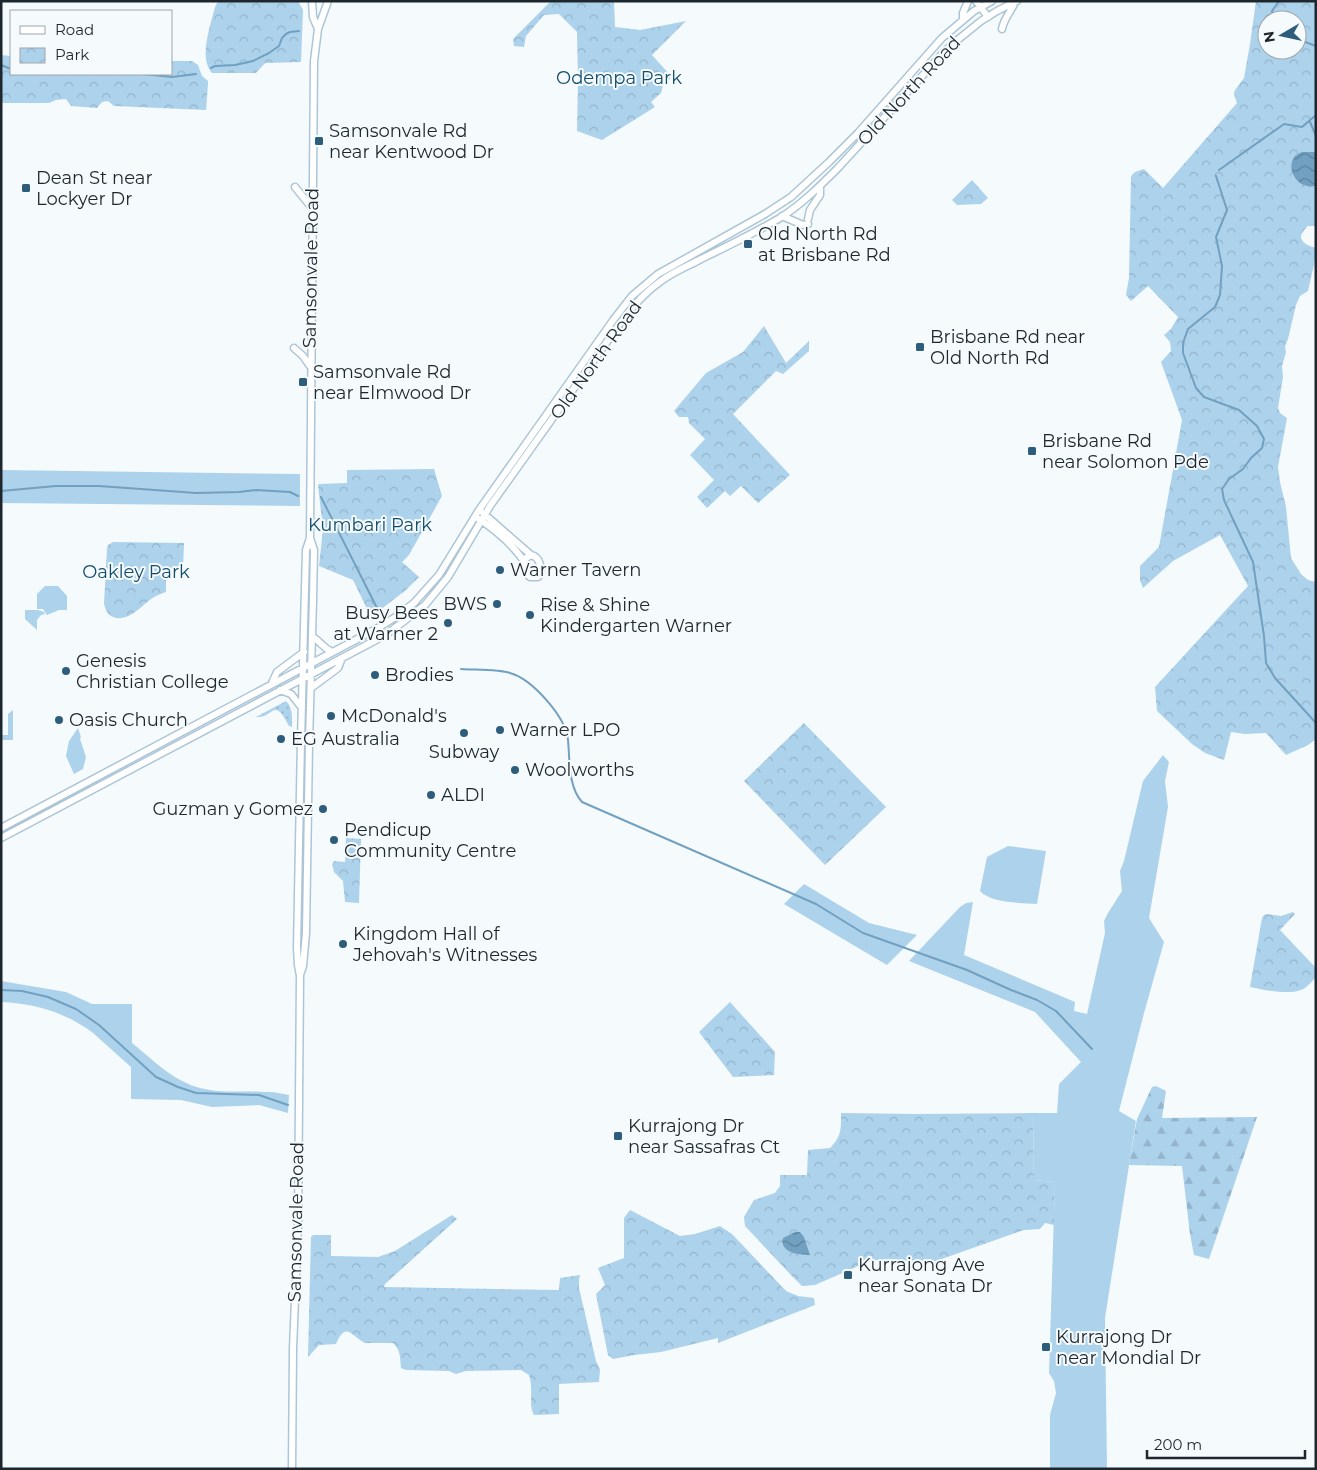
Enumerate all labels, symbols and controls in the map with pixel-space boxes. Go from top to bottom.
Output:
legend [10,10,172,75]
north arrow [1257,10,1307,60]
text: Road [55,20,94,39]
text: N [1259,30,1279,44]
street label: Old North Road [853,32,965,150]
text: Park [55,45,89,64]
park label: Odempa Park [556,67,682,89]
place label: Samsonvale Rd near Kentwood Dr [329,120,494,163]
marker: Samsonvale Rd near Kentwood Dr [313,135,325,147]
place label: Dean St near Lockyer Dr [36,167,153,210]
marker: Dean St near Lockyer Dr [20,182,32,194]
street label: Samsonvale Road [299,188,323,348]
place label: Old North Rd at Brisbane Rd [758,223,891,266]
marker: Old North Rd at Brisbane Rd [742,238,754,250]
street label: Old North Road [546,296,646,424]
place label: Brisbane Rd near Old North Rd [930,326,1085,369]
marker: Brisbane Rd near Old North Rd [914,341,926,353]
place label: Samsonvale Rd near Elmwood Dr [313,361,471,404]
marker: Samsonvale Rd near Elmwood Dr [297,376,309,388]
place label: Brisbane Rd near Solomon Pde [1042,430,1209,473]
marker: Brisbane Rd near Solomon Pde [1026,445,1038,457]
park label: Kumbari Park [308,514,432,536]
place label: Warner Tavern [510,559,642,581]
park label: Oakley Park [82,561,190,583]
marker: Warner Tavern [494,564,506,576]
place label: BWS [443,593,487,615]
place label: Rise & Shine Kindergarten Warner [540,594,732,637]
marker: BWS [491,598,503,610]
place label: Busy Bees at Warner 2 [333,602,438,645]
marker: Rise & Shine Kindergarten Warner [524,609,536,621]
marker: Busy Bees at Warner 2 [442,617,454,629]
place label: Genesis Christian College [76,650,229,693]
place label: Brodies [385,664,454,686]
marker: Genesis Christian College [60,665,72,677]
marker: Brodies [369,669,381,681]
place label: McDonald's [341,705,447,727]
place label: Oasis Church [69,709,188,731]
marker: McDonald's [325,710,337,722]
marker: Oasis Church [53,714,65,726]
place label: Warner LPO [510,719,620,741]
marker: Warner LPO [494,724,506,736]
marker: Subway [458,727,470,739]
place label: EG Australia [291,728,400,750]
marker: EG Australia [275,733,287,745]
place label: Subway [429,741,500,763]
place label: Woolworths [525,759,634,781]
marker: Woolworths [509,764,521,776]
place label: ALDI [441,784,485,806]
marker: ALDI [425,789,437,801]
place label: Guzman y Gomez [152,798,313,820]
marker: Guzman y Gomez [317,803,329,815]
place label: Pendicup Community Centre [344,819,517,862]
marker: Pendicup Community Centre [328,834,340,846]
place label: Kingdom Hall of Jehovah's Witnesses [352,923,538,966]
marker: Kingdom Hall of Jehovah's Witnesses [337,938,349,950]
place label: Kurrajong Dr near Sassafras Ct [628,1115,780,1158]
marker: Kurrajong Dr near Sassafras Ct [612,1130,624,1142]
street label: Samsonvale Road [284,1142,308,1302]
place label: Kurrajong Ave near Sonata Dr [858,1254,993,1297]
marker: Kurrajong Ave near Sonata Dr [842,1269,854,1281]
place label: Kurrajong Dr near Mondial Dr [1056,1326,1201,1369]
marker: Kurrajong Dr near Mondial Dr [1040,1341,1052,1353]
scale bar [1147,1428,1304,1460]
text: 200 m [1154,1435,1202,1454]

